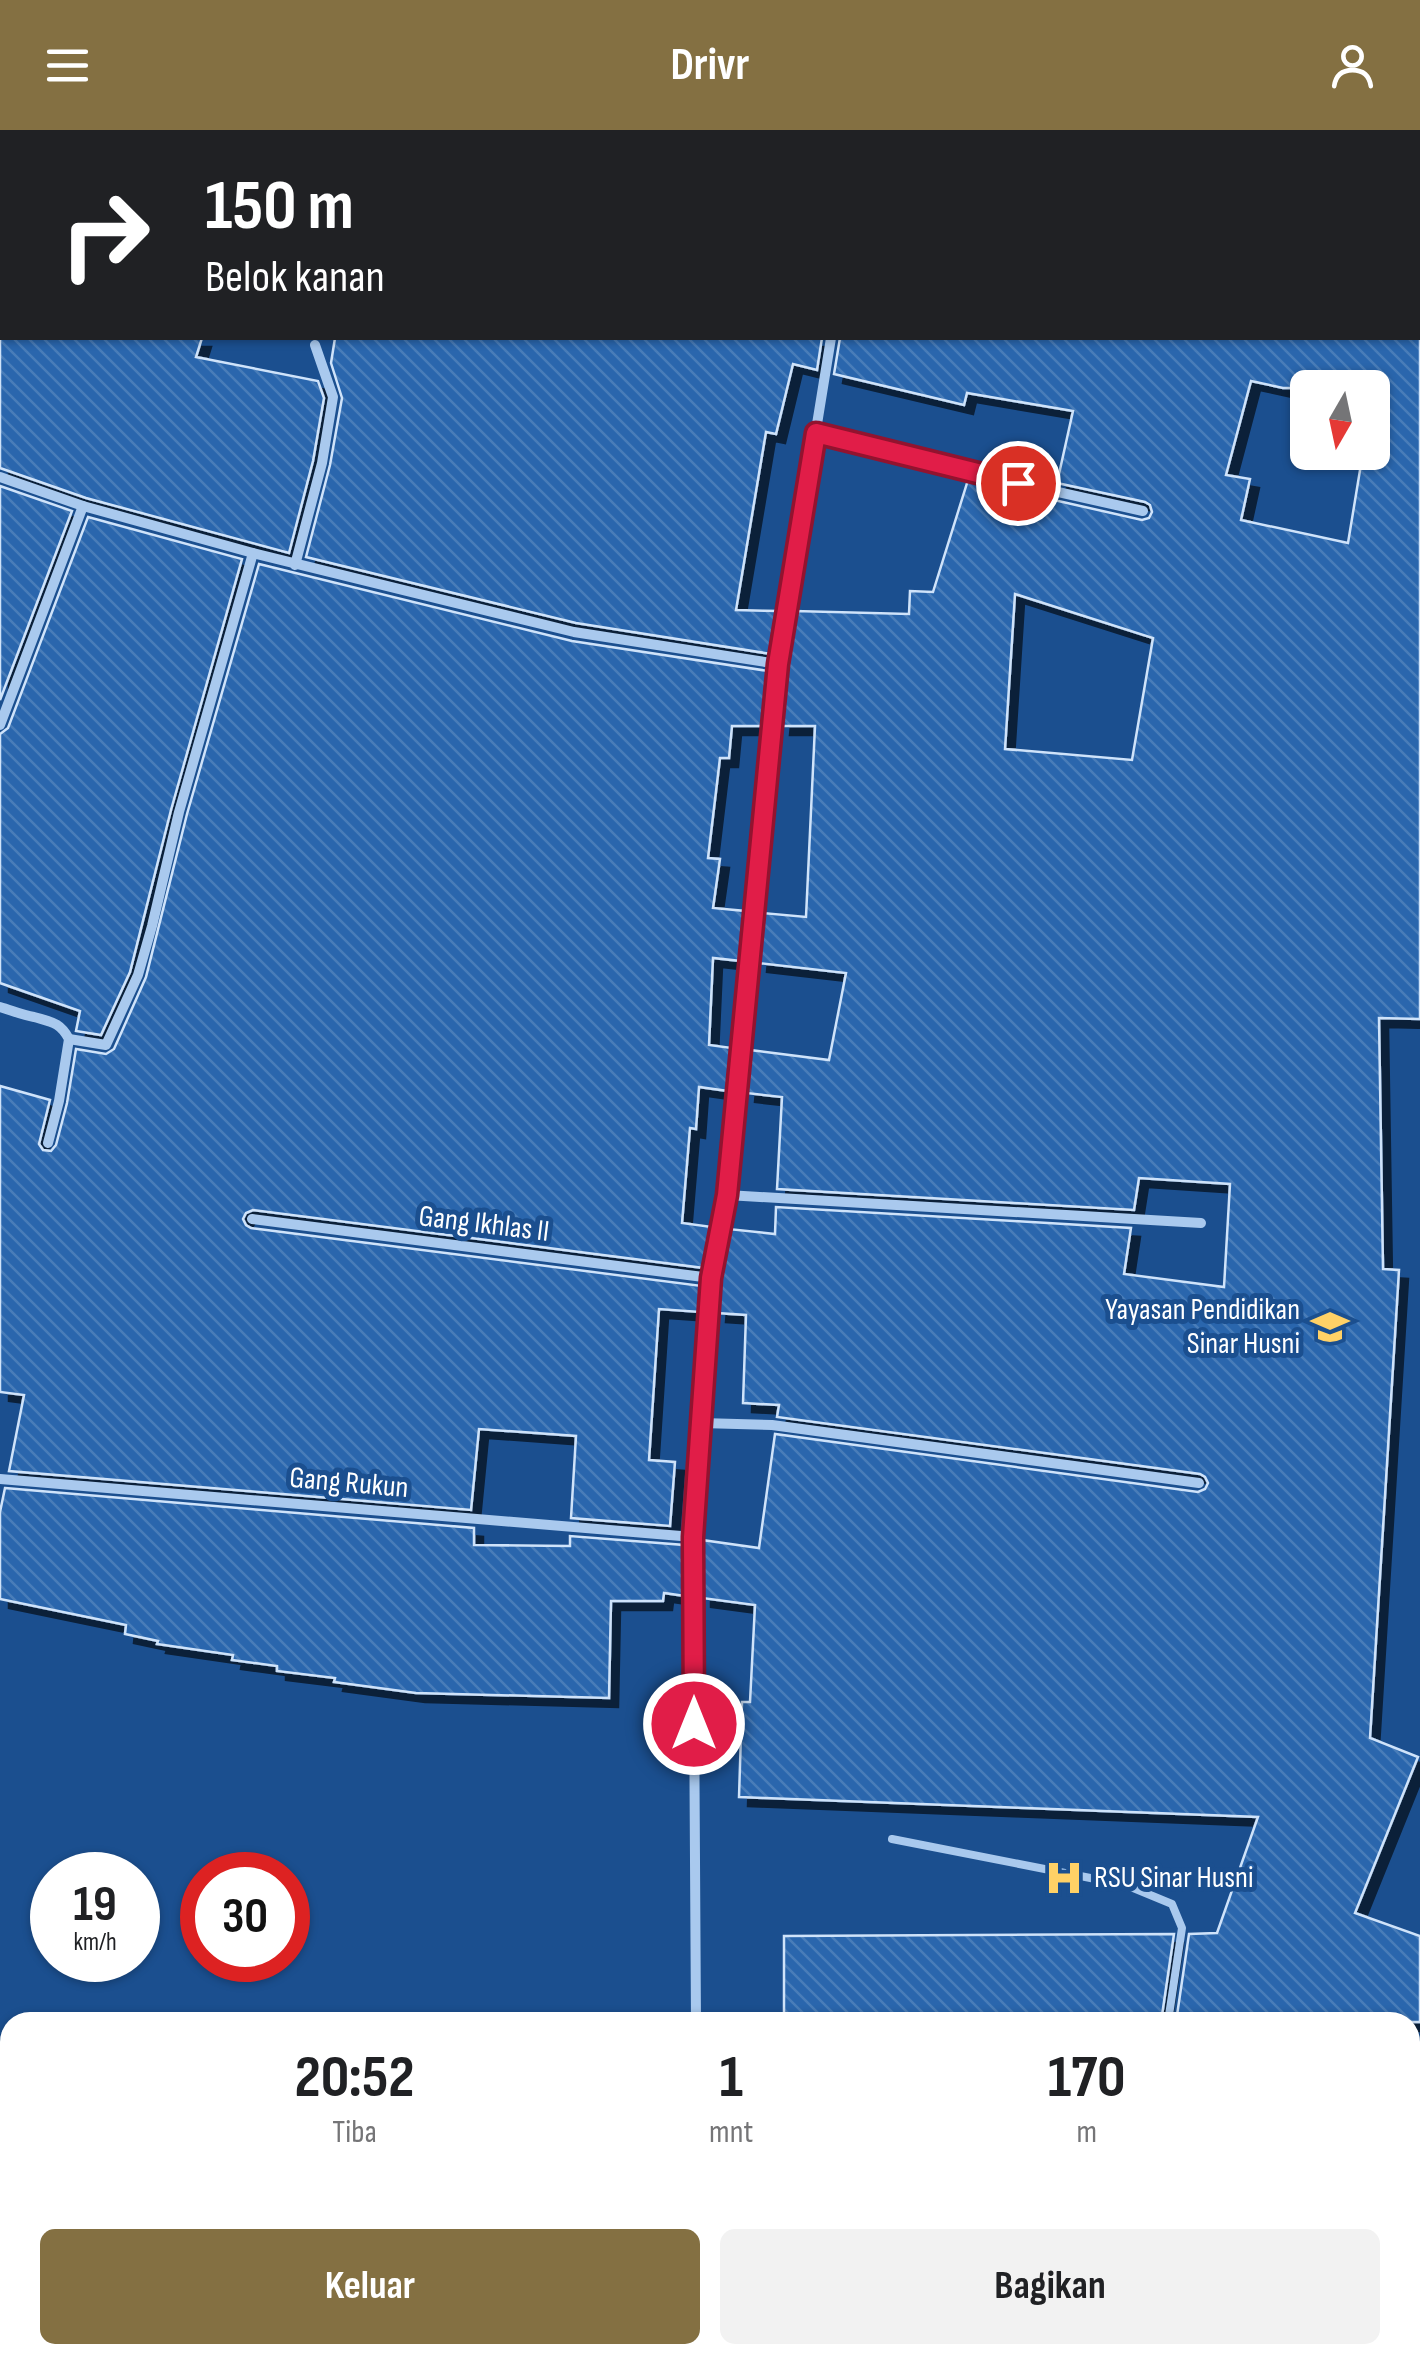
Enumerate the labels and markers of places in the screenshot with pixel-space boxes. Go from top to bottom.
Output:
pin [976,441,1061,526]
place label: Yayasan Pendidikan Sinar Husni [1105,1292,1300,1362]
school or university icon: Yayasan Pendidikan Sinar Husni [1309,1306,1351,1348]
hospital icon: RSU Sinar Husni [1043,1857,1085,1899]
place label: RSU Sinar Husni [1094,1860,1254,1896]

